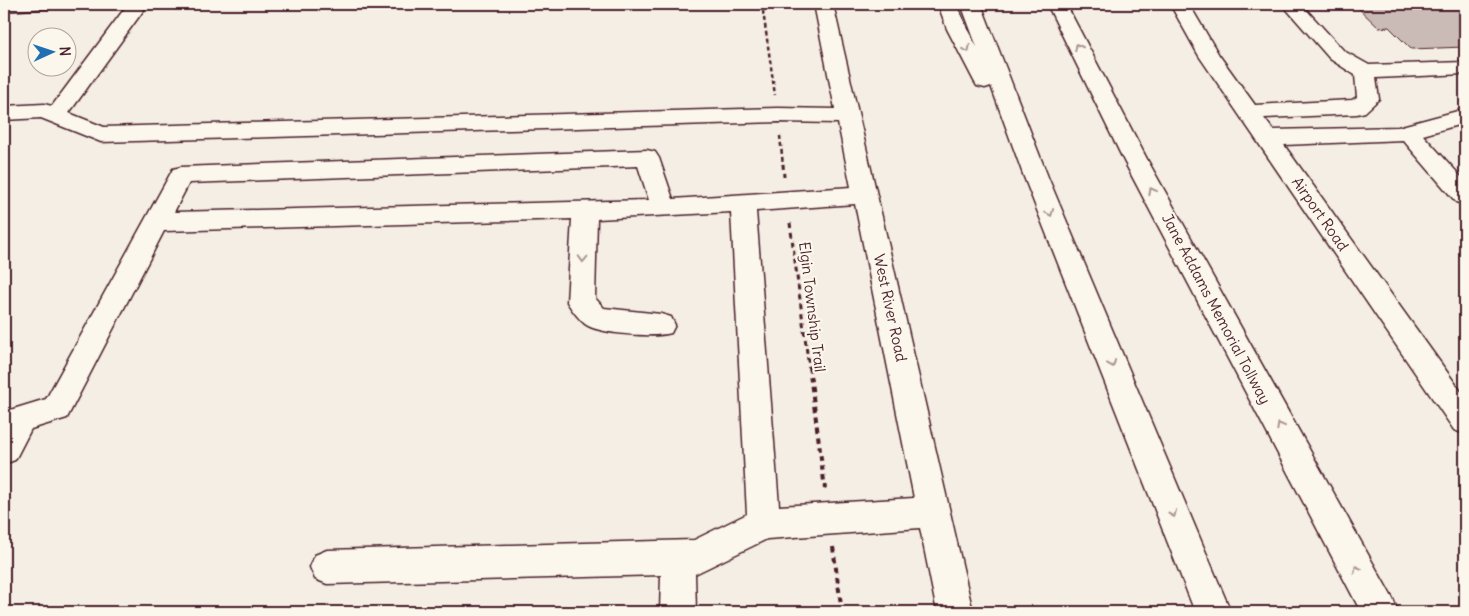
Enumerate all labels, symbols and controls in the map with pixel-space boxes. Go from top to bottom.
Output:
north arrow [28,28,78,78]
one-way arrow [961,43,971,52]
one-way arrow [1074,43,1084,52]
text: N [56,46,74,57]
street label: Airport Road [1288,173,1353,255]
one-way arrow [1148,187,1158,196]
one-way arrow [1044,208,1055,217]
street label: Jane Addams Memorial Tollway [1158,210,1275,407]
street label: Elgin Township Trail [795,241,830,373]
street label: West River Road [870,252,911,364]
one-way arrow [578,256,588,263]
one-way arrow [1105,359,1116,368]
one-way arrow [1276,423,1286,432]
one-way arrow [1167,509,1178,518]
one-way arrow [1353,566,1363,575]

